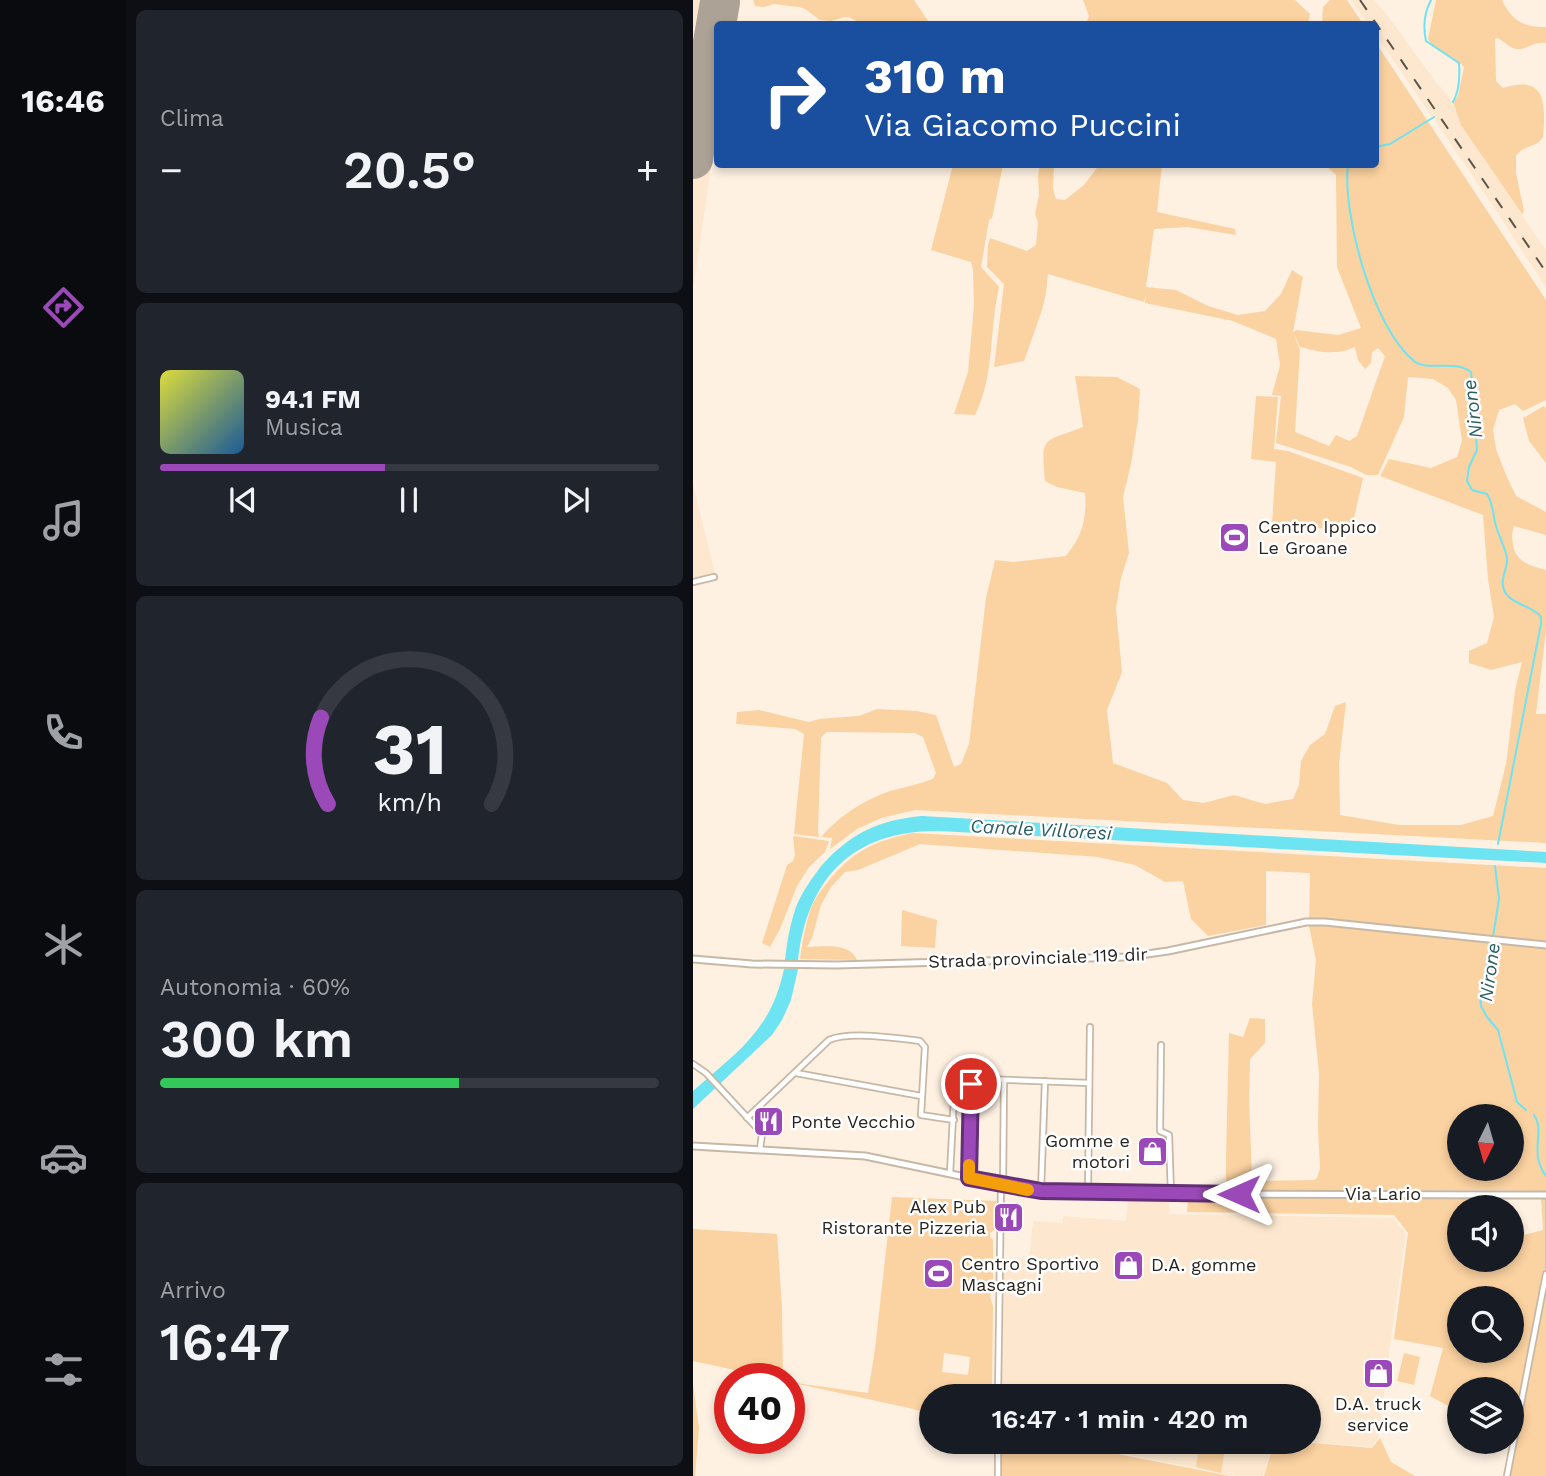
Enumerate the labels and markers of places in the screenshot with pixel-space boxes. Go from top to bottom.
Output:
place label: Centro Ippico Le Groane [1258,516,1377,558]
sports icon: Centro Ippico Le Groane [1218,520,1252,554]
pin [941,1054,1001,1114]
restaurant icon: Ponte Vecchio [751,1105,785,1139]
place label: Ponte Vecchio [791,1111,915,1132]
place label: Gomme e motori [1045,1130,1130,1172]
shop icon: Gomme e motori [1136,1134,1170,1168]
place label: Alex Pub Ristorante Pizzeria [822,1196,986,1238]
restaurant icon: Alex Pub Ristorante Pizzeria [992,1200,1026,1234]
shop icon: D.A. gomme [1111,1248,1145,1282]
place label: Centro Sportivo Mascagni [961,1253,1099,1295]
place label: D.A. gomme [1151,1254,1256,1275]
sports icon: Centro Sportivo Mascagni [921,1257,955,1291]
shop icon: D.A. truck service [1361,1357,1395,1391]
place label: D.A. truck service [1335,1393,1421,1435]

